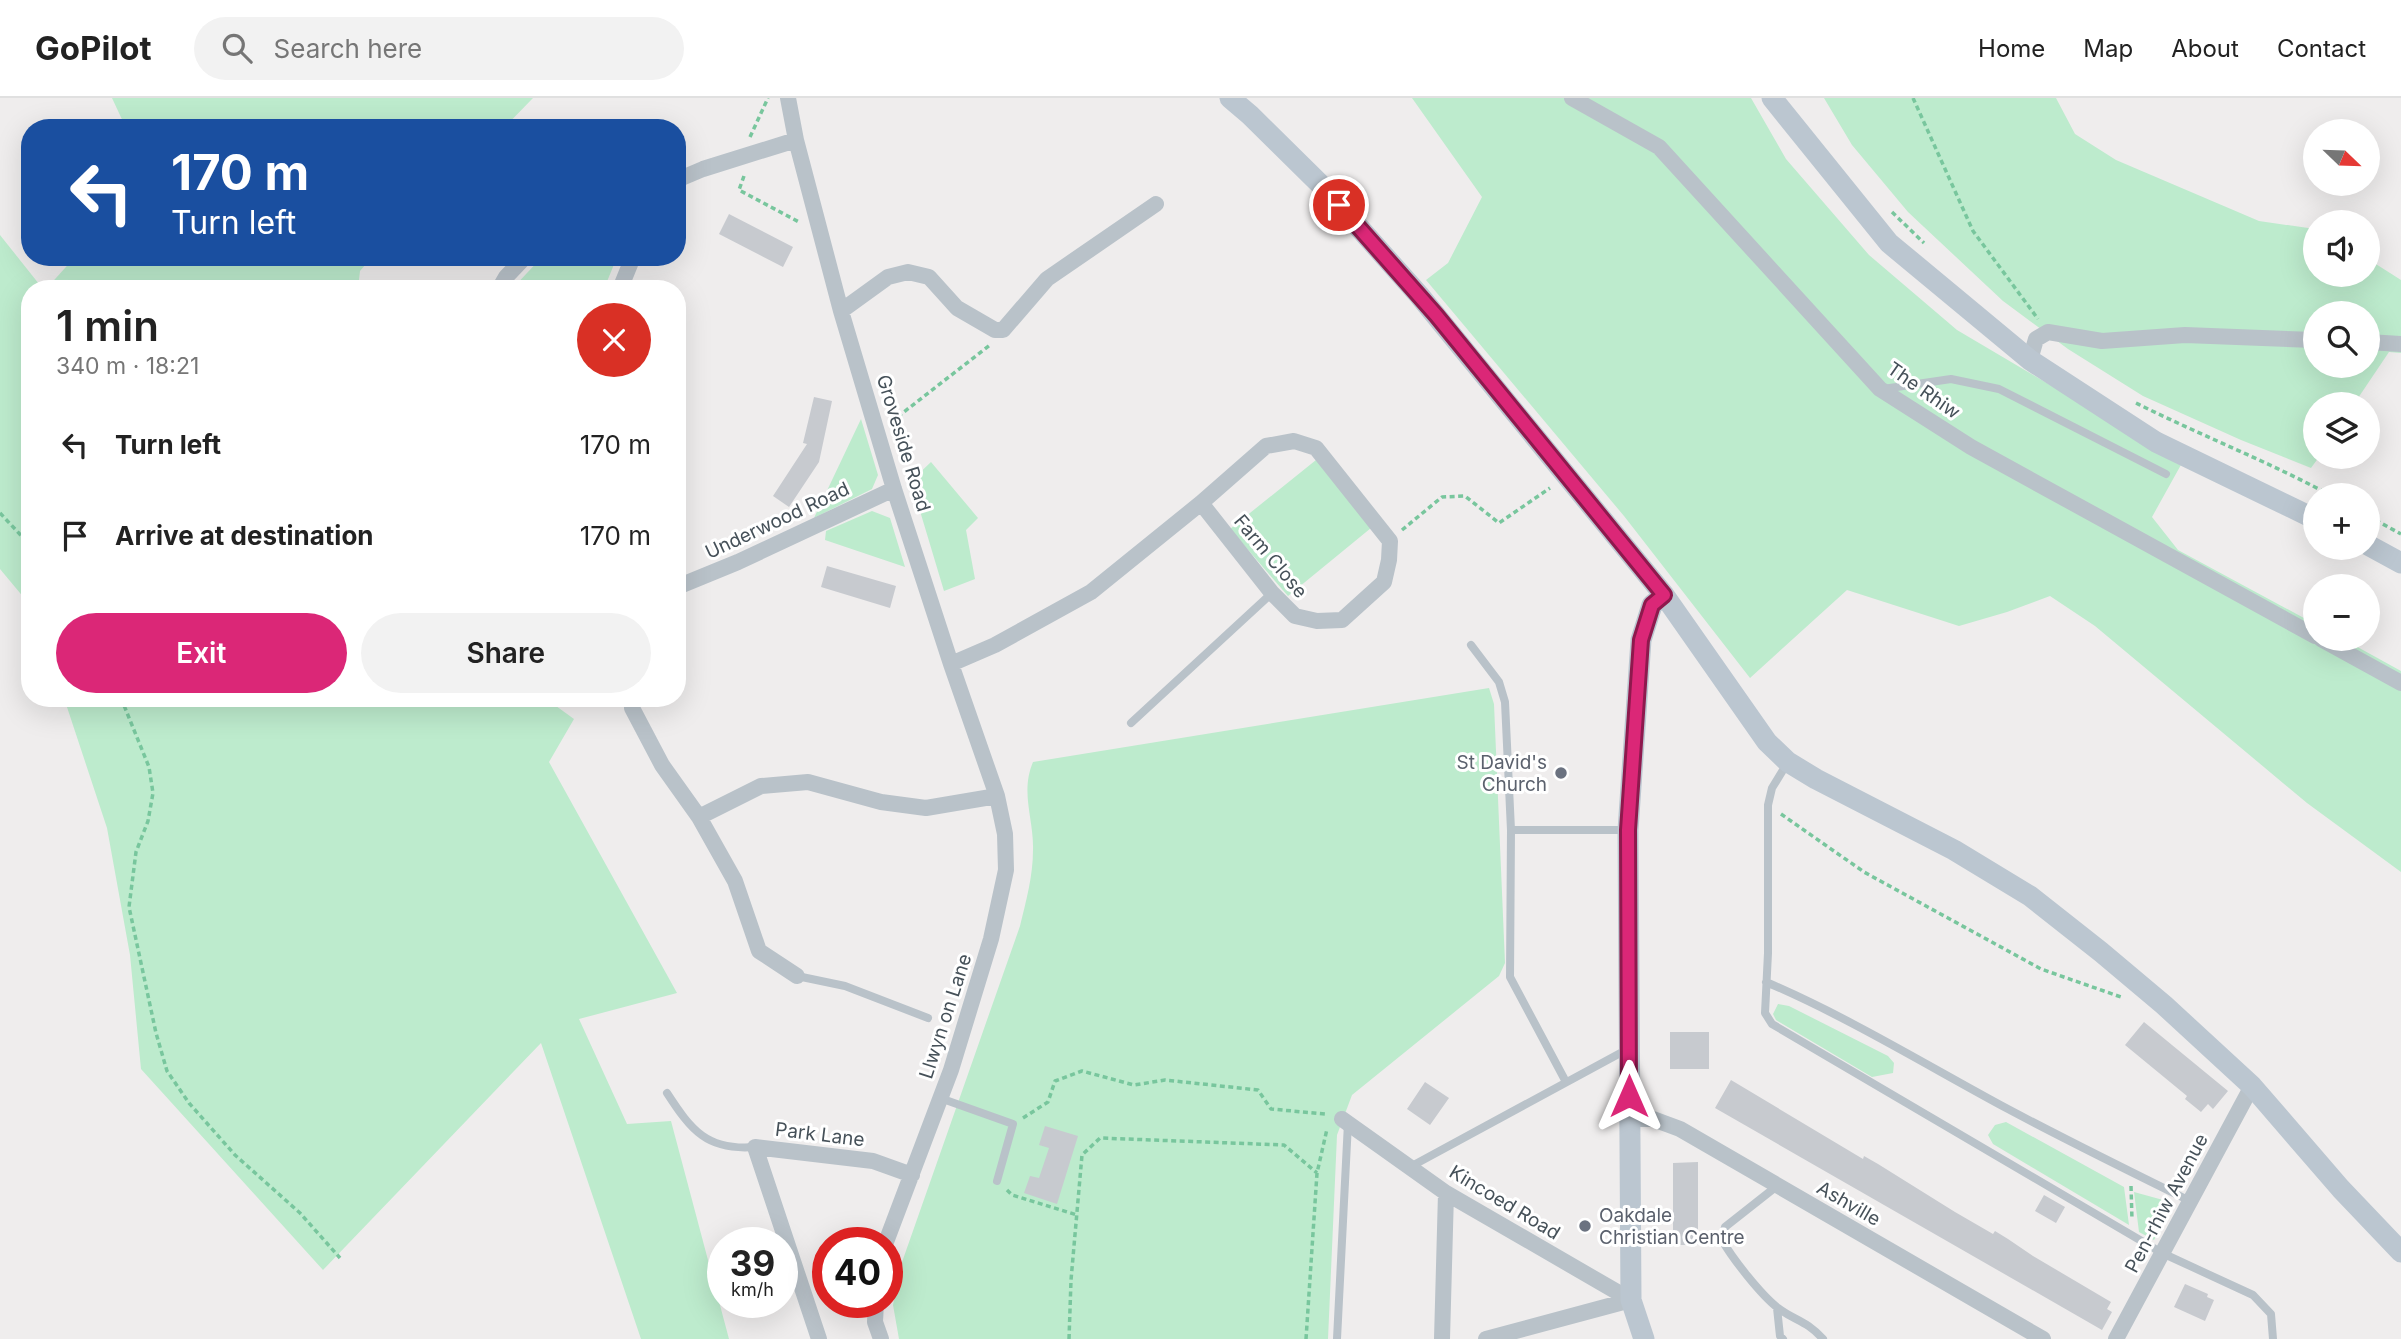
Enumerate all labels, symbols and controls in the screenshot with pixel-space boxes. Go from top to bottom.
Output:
search box [194,17,684,80]
text: GoPilot [35,28,152,68]
icon: search [218,29,256,67]
text: Search here [274,33,422,64]
text: Home [1978,34,2045,63]
text: Map [2083,34,2133,63]
text: About [2171,34,2239,63]
text: Contact [2277,34,2366,63]
north arrow [2303,119,2380,196]
map controls [2303,119,2380,651]
text: 170 m [171,143,309,202]
icon: left [56,147,147,238]
pin [1309,175,1369,235]
icon: arrive [1320,186,1358,224]
text: Turn left [171,203,296,242]
button: sound [2303,210,2380,287]
text: 1 min [56,300,159,351]
button: search [2303,301,2380,378]
button: close [577,303,651,377]
text: 340 m · 18:21 [56,352,199,380]
street label: The Rhiw [1883,357,1965,424]
street label: Groveside Road [872,372,935,514]
button: layers [2303,392,2380,469]
icon: left [56,426,94,464]
text: Turn left [115,429,221,460]
text: 170 m [580,429,651,460]
street label: Underwood Road [702,477,853,564]
button: + [2303,483,2380,560]
street label: Farm Close [1229,510,1312,603]
icon: arrive [56,517,94,555]
text: Arrive at destination [115,520,374,551]
text: 170 m [580,520,651,551]
button: − [2303,574,2380,651]
button: Exit [56,613,347,693]
button: Share [361,613,651,693]
place label: St David's Church [1457,751,1547,796]
marker: St David's Church [1553,765,1569,781]
street label: Llwyn on Lane [914,951,976,1081]
position arrow [1592,1059,1666,1133]
street label: Park Lane [774,1118,866,1151]
street label: Pen-rhiw Avenue [2120,1130,2213,1277]
street label: Kincoed Road [1445,1160,1564,1244]
street label: Ashville [1813,1176,1885,1231]
place label: Oakdale Christian Centre [1599,1204,1745,1249]
marker: Oakdale Christian Centre [1577,1218,1593,1234]
speed limit sign: 40 [812,1227,903,1318]
text: 39 [730,1242,775,1284]
text: km/h [731,1279,774,1300]

